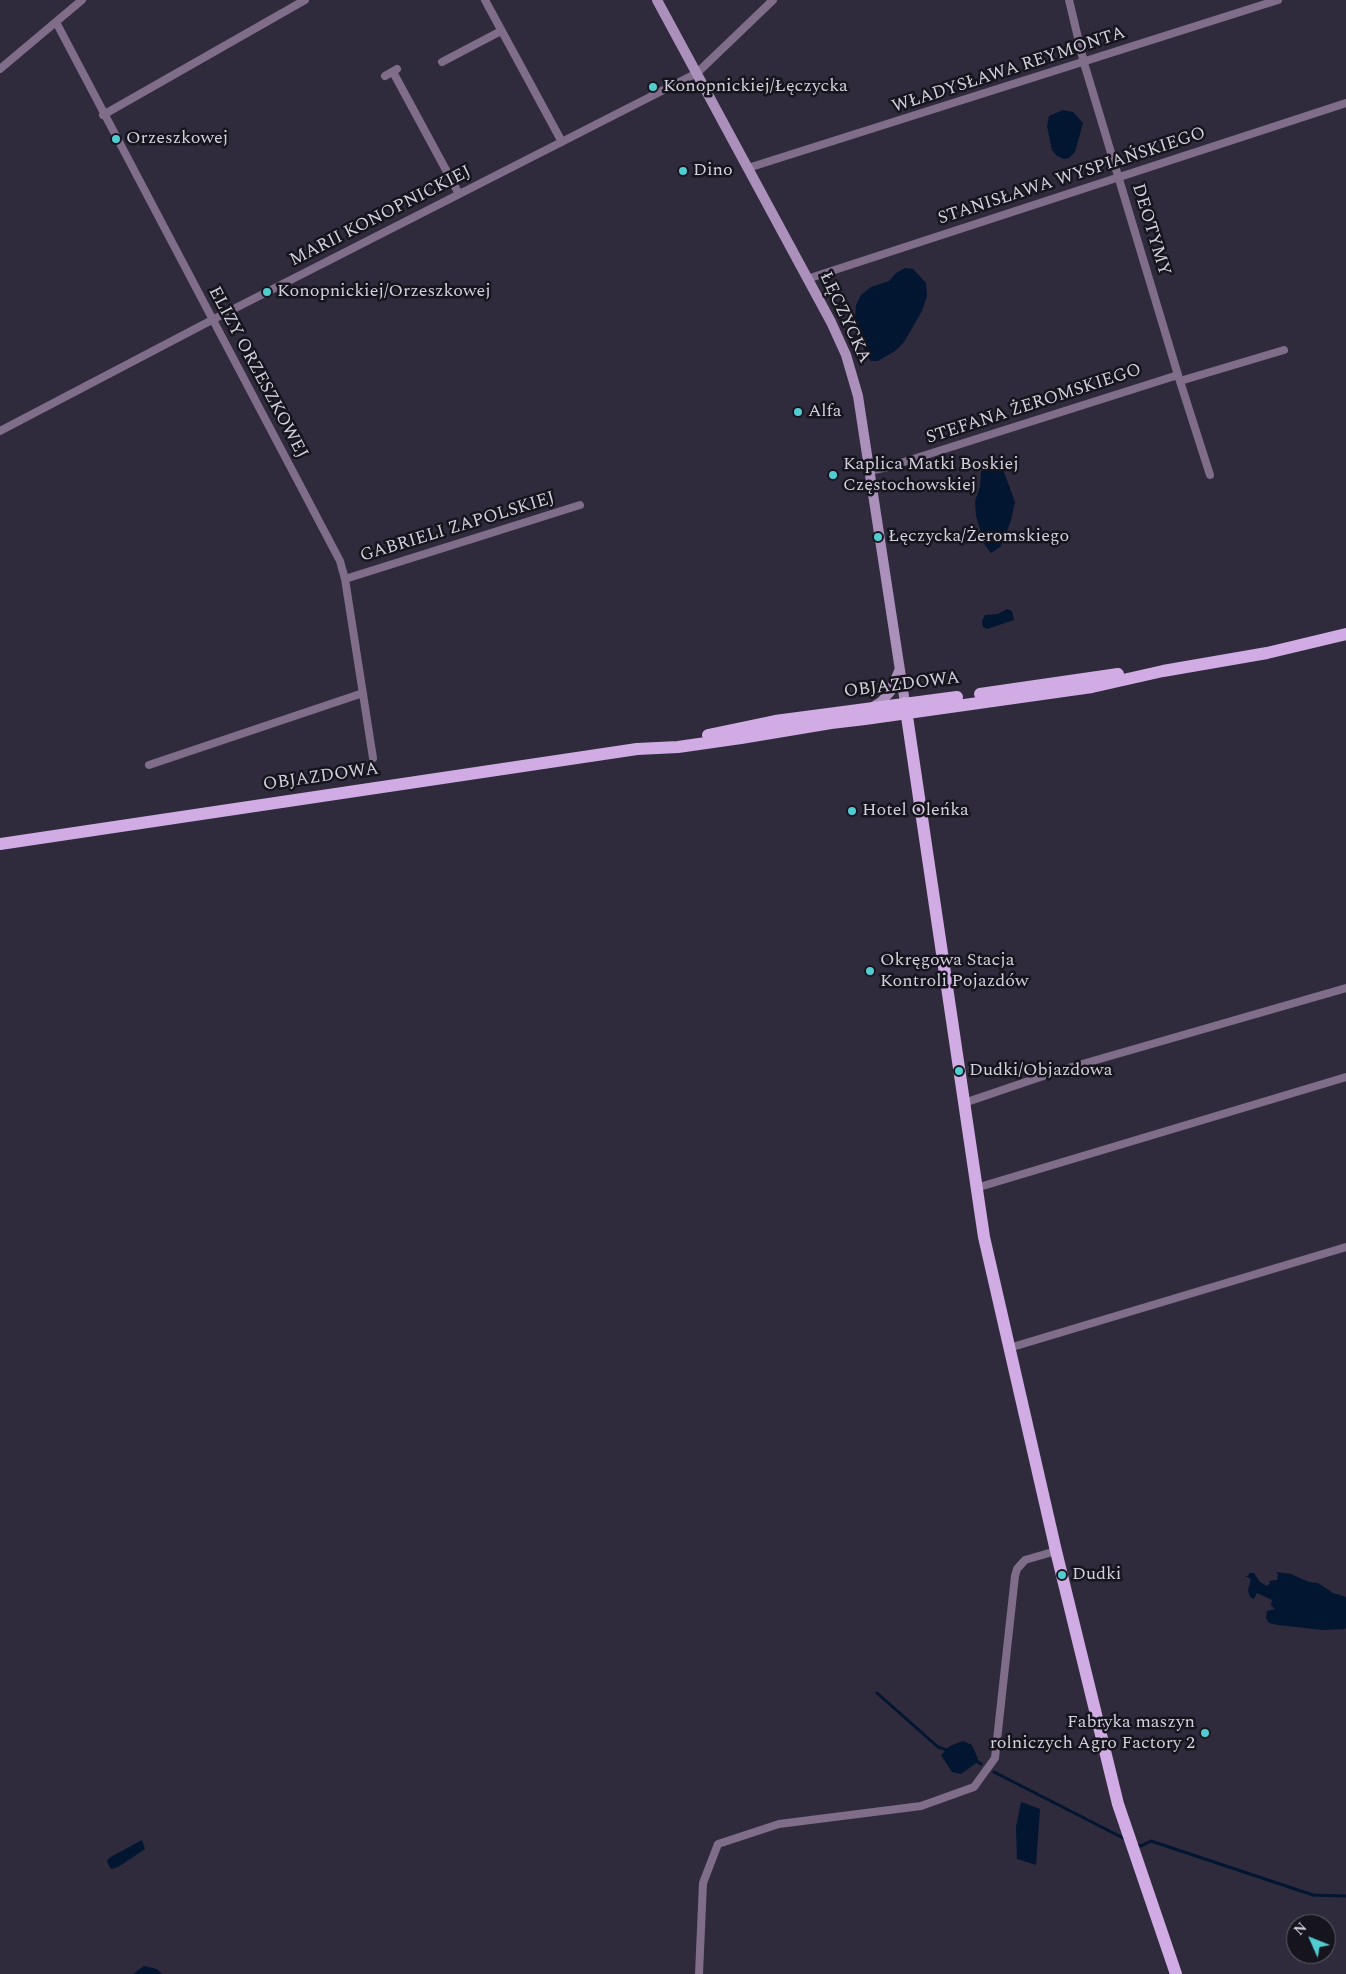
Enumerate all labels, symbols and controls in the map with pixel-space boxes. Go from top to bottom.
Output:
street label: WŁADYSŁAWA REYMONTA [890,23,1128,119]
place label: Konopnickiej/Łęczycka [663,76,848,98]
marker: Konopnickiej/Łęczycka [647,81,659,93]
street label: STANISŁAWA WYSPIAŃSKIEGO [935,123,1209,231]
place label: Orzeszkowej [126,128,228,150]
marker: Orzeszkowej [110,133,122,145]
place label: Dino [693,160,733,182]
street label: MARII KONOPNICKIEJ [286,162,476,272]
marker: Dino [677,165,689,177]
street label: DEOTYMY [1126,181,1174,279]
street label: ŁĘCZYCKA [813,269,875,367]
place label: Konopnickiej/Orzeszkowej [277,281,491,303]
street label: ELIZY ORZESZKOWEJ [202,283,312,463]
marker: Konopnickiej/Orzeszkowej [261,286,273,298]
street label: STEFANA ŻEROMSKIEGO [924,360,1144,450]
place label: Alfa [808,401,842,423]
marker: Alfa [792,406,804,418]
place label: Kaplica Matki Boskiej Częstochowskiej [843,454,1019,496]
marker: Kaplica Matki Boskiej Częstochowskiej [827,469,839,481]
street label: GABRIELI ZAPOLSKIEJ [358,488,558,568]
place label: Łęczycka/Żeromskiego [888,526,1069,548]
marker: Łęczycka/Żeromskiego [872,531,884,543]
street label: OBJAZDOWA [843,668,961,704]
street label: OBJAZDOWA [262,759,380,797]
place label: Hotel Oleńka [862,800,969,822]
marker: Hotel Oleńka [846,805,858,817]
place label: Okręgowa Stacja Kontroli Pojazdów [880,950,1029,992]
marker: Okręgowa Stacja Kontroli Pojazdów [864,965,876,977]
place label: Dudki/Objazdowa [969,1060,1112,1082]
marker: Dudki/Objazdowa [953,1065,965,1077]
place label: Dudki [1072,1564,1121,1586]
marker: Dudki [1056,1569,1068,1581]
place label: Fabryka maszyn rolniczych Agro Factory 2 [990,1712,1195,1755]
marker: Fabryka maszyn rolniczych Agro Factory 2 [1199,1727,1211,1739]
north arrow [1286,1914,1336,1964]
text: N [1289,1918,1312,1940]

